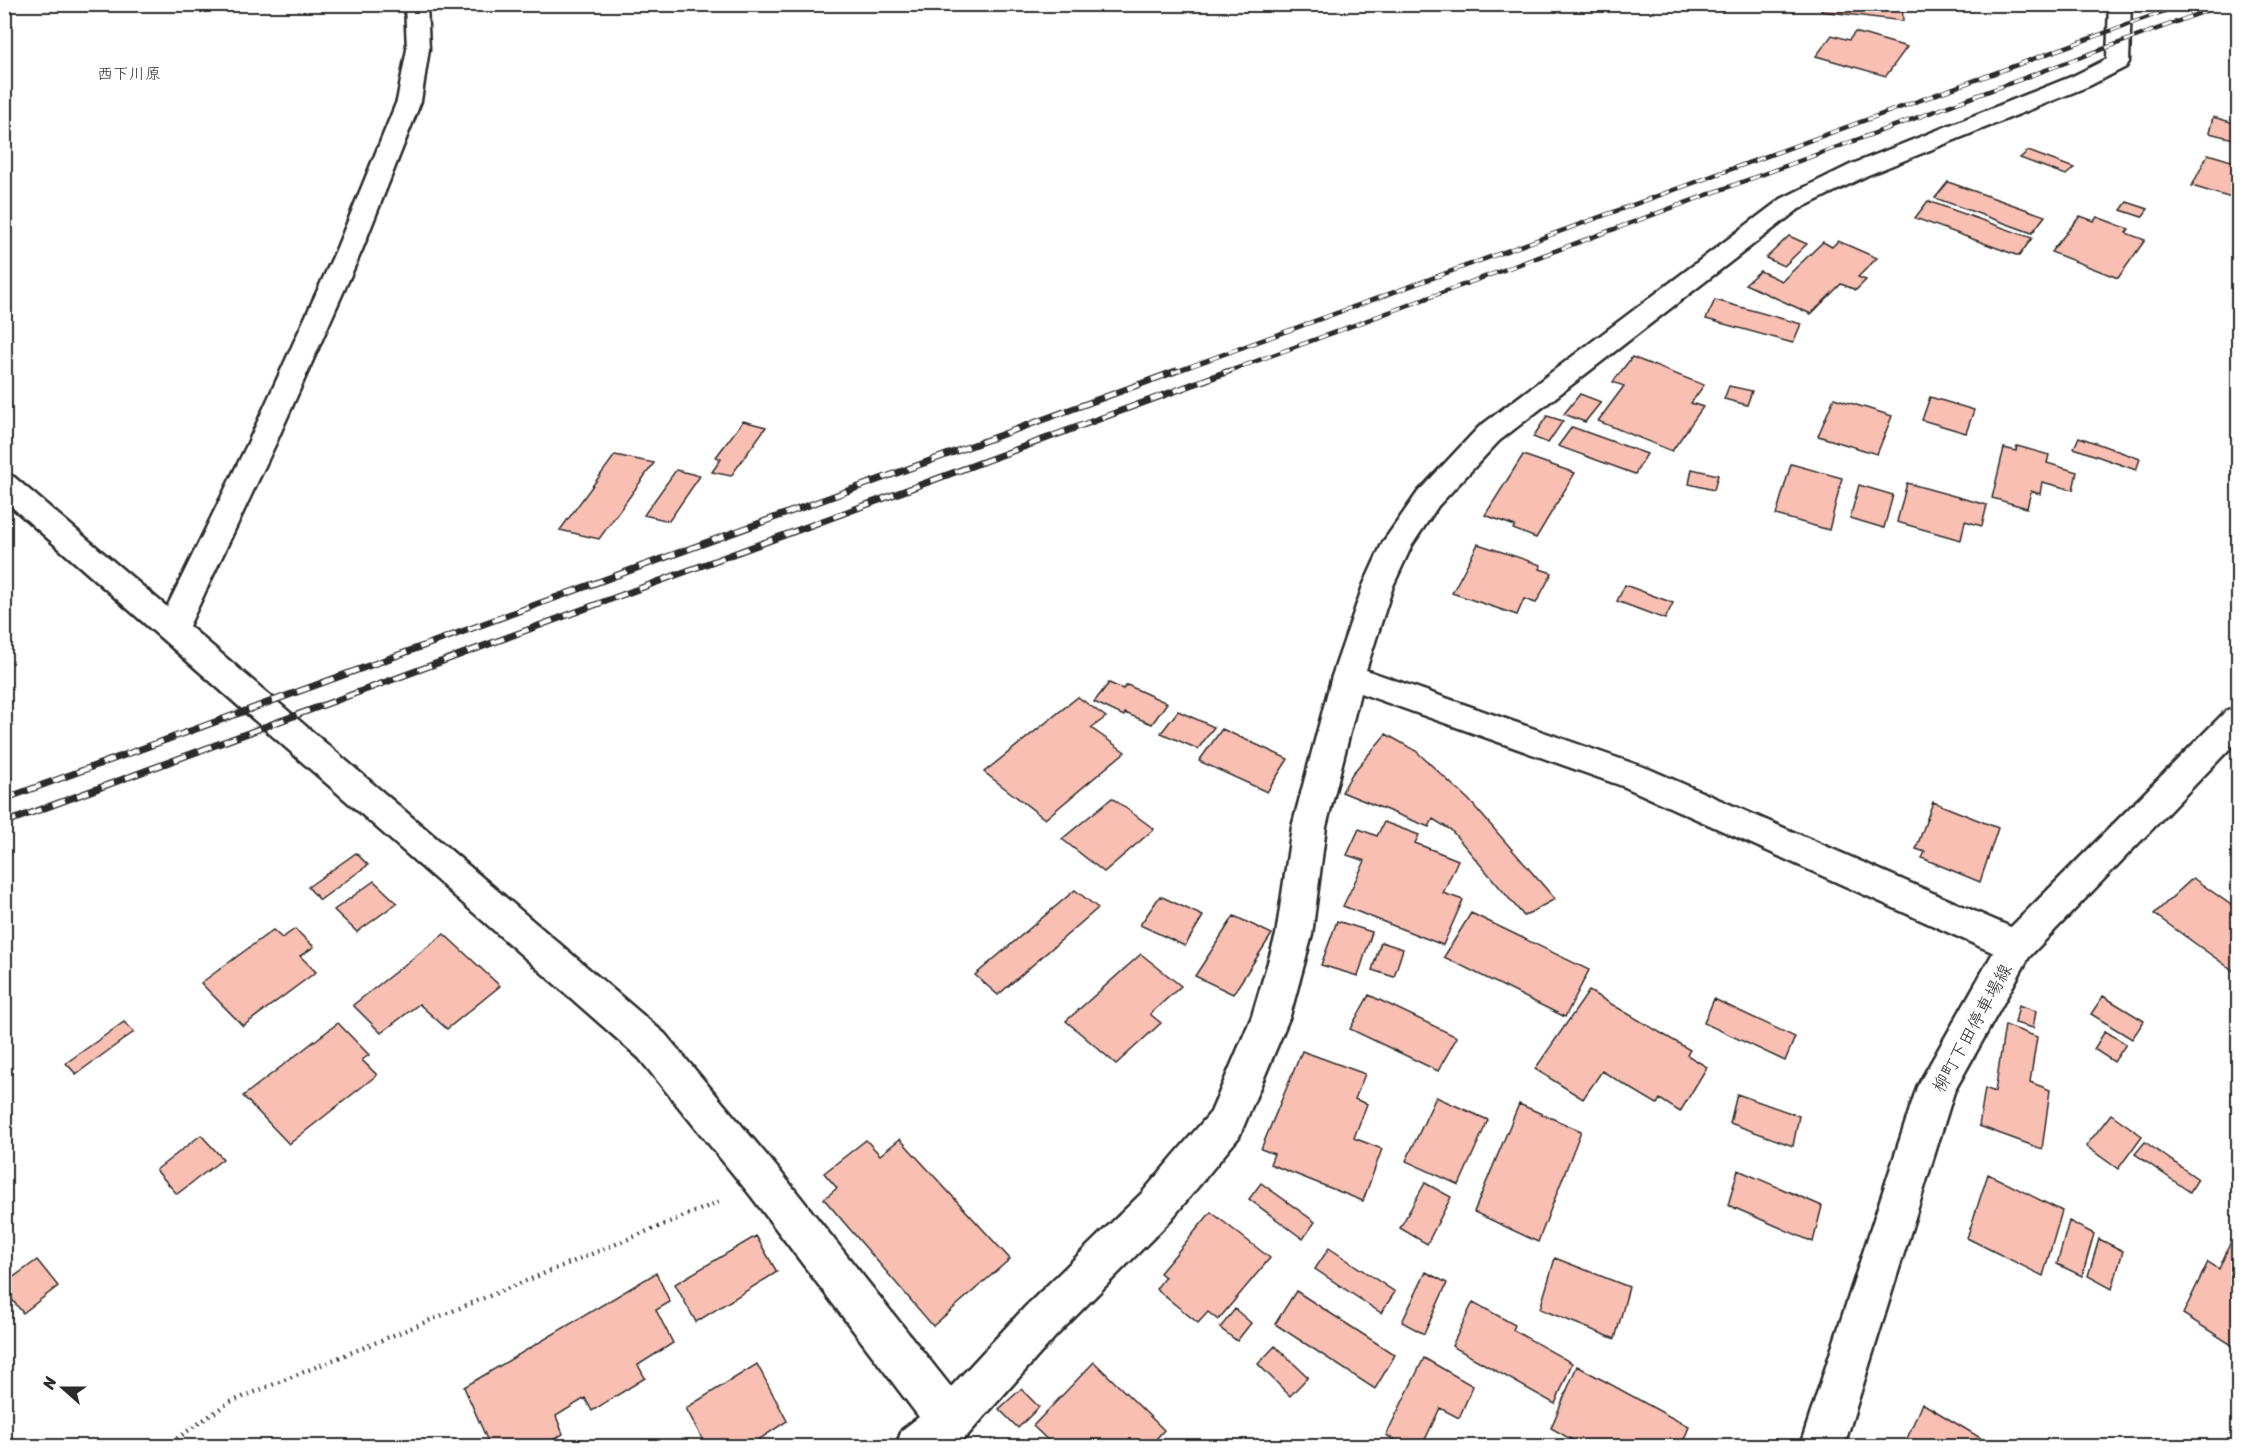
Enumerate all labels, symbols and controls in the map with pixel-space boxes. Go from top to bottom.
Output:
district label: 西下川原 [97,59,161,88]
street label: 柳町下田停車場線 [1923,957,2021,1099]
north arrow [33,1358,93,1418]
text: N [34,1372,65,1394]

